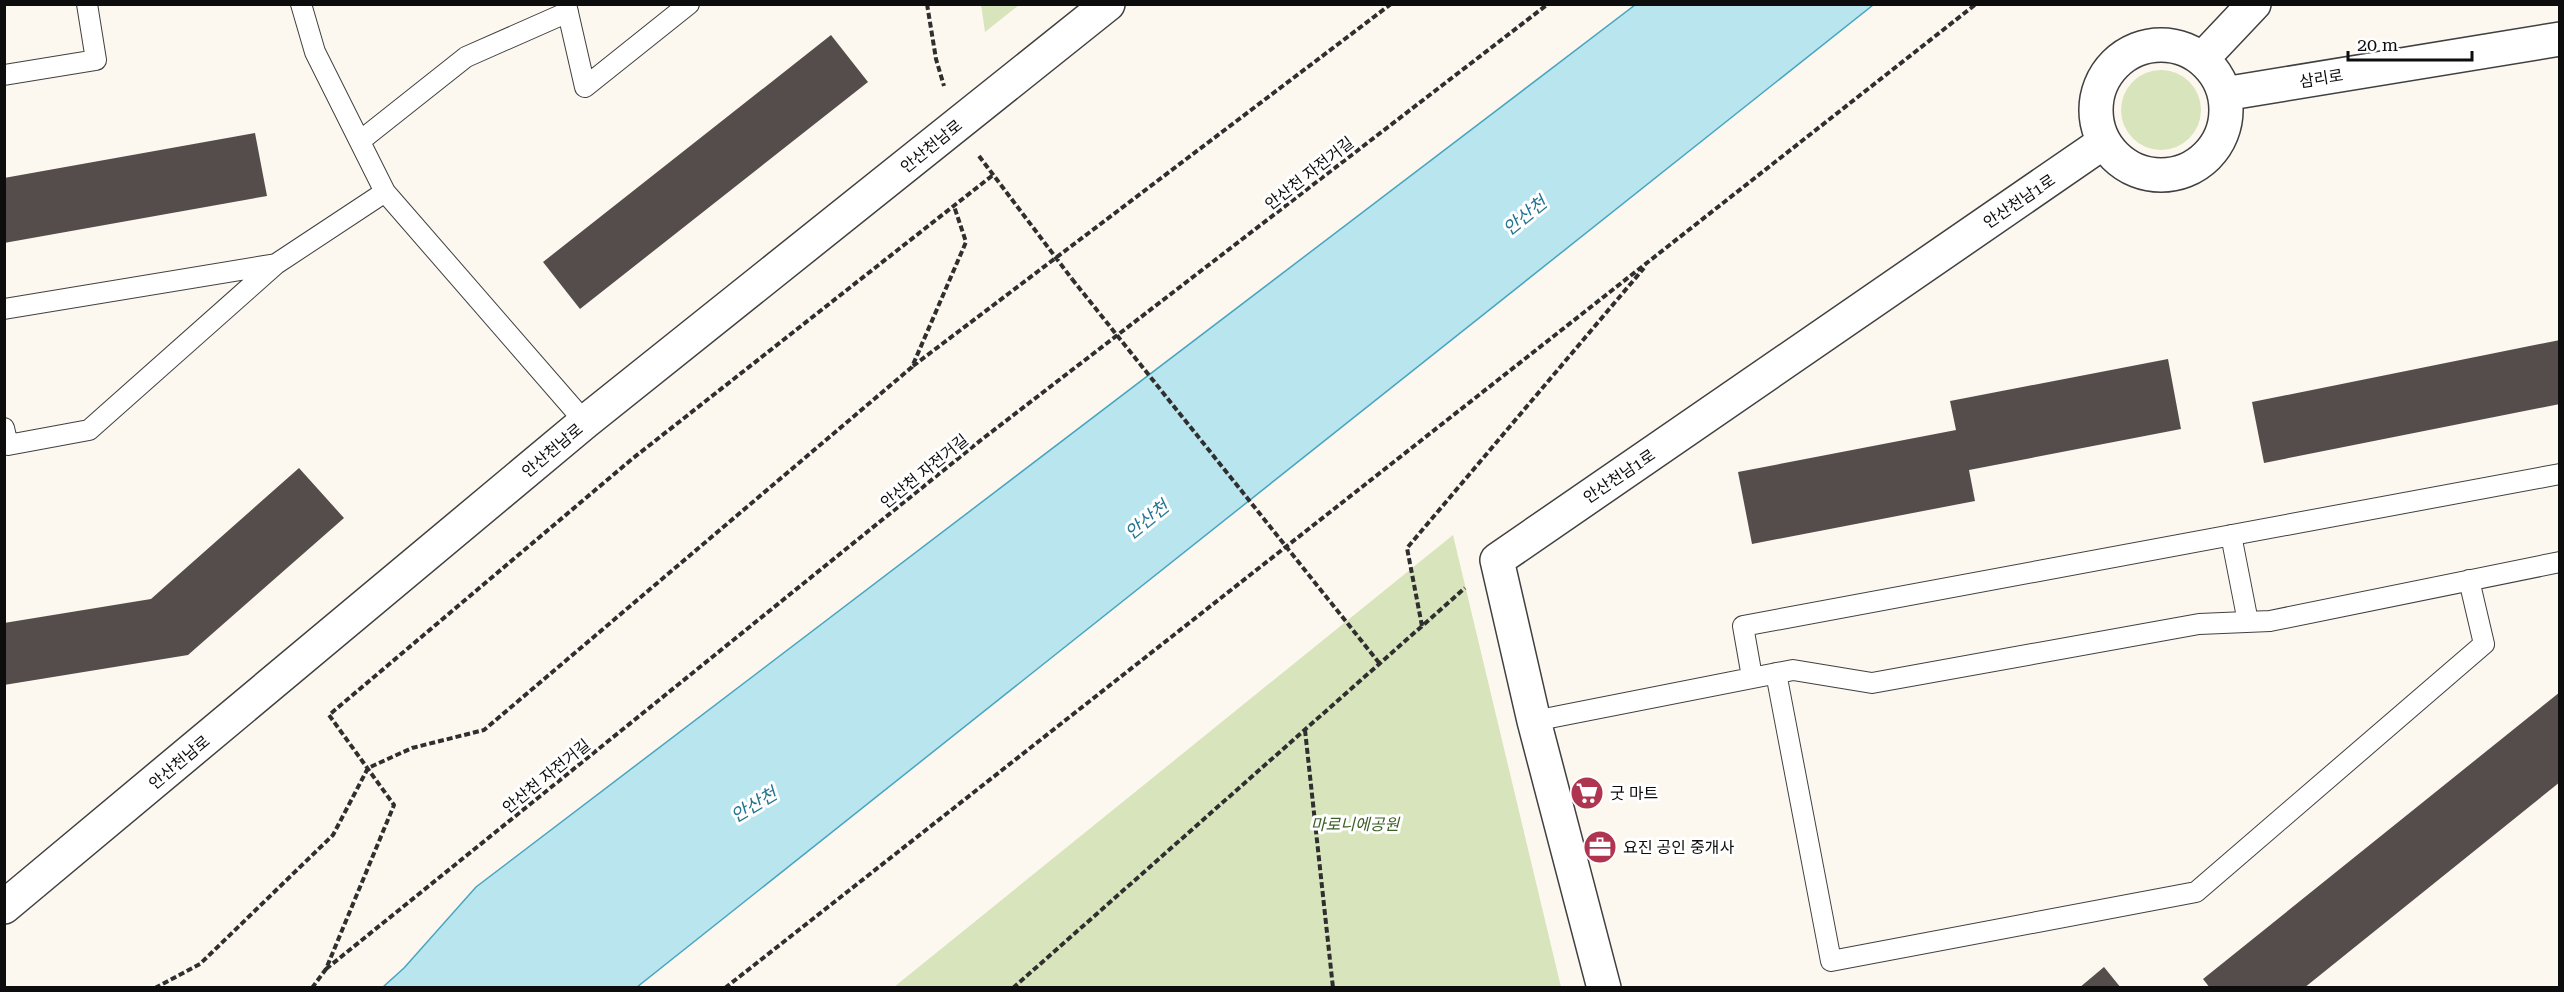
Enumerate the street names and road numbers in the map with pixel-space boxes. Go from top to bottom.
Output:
street label: 삼리로 [2298,66,2345,91]
street label: 안산천남로 [897,116,966,177]
street label: 안산천 자전거길 [1261,133,1357,214]
street label: 안산천남1로 [1980,170,2059,232]
street label: 안산천남로 [518,419,587,481]
street label: 안산천 자전거길 [877,430,972,512]
street label: 안산천남1로 [1580,445,1659,507]
street label: 안산천남로 [145,731,214,793]
street label: 안산천 자전거길 [499,735,594,817]

